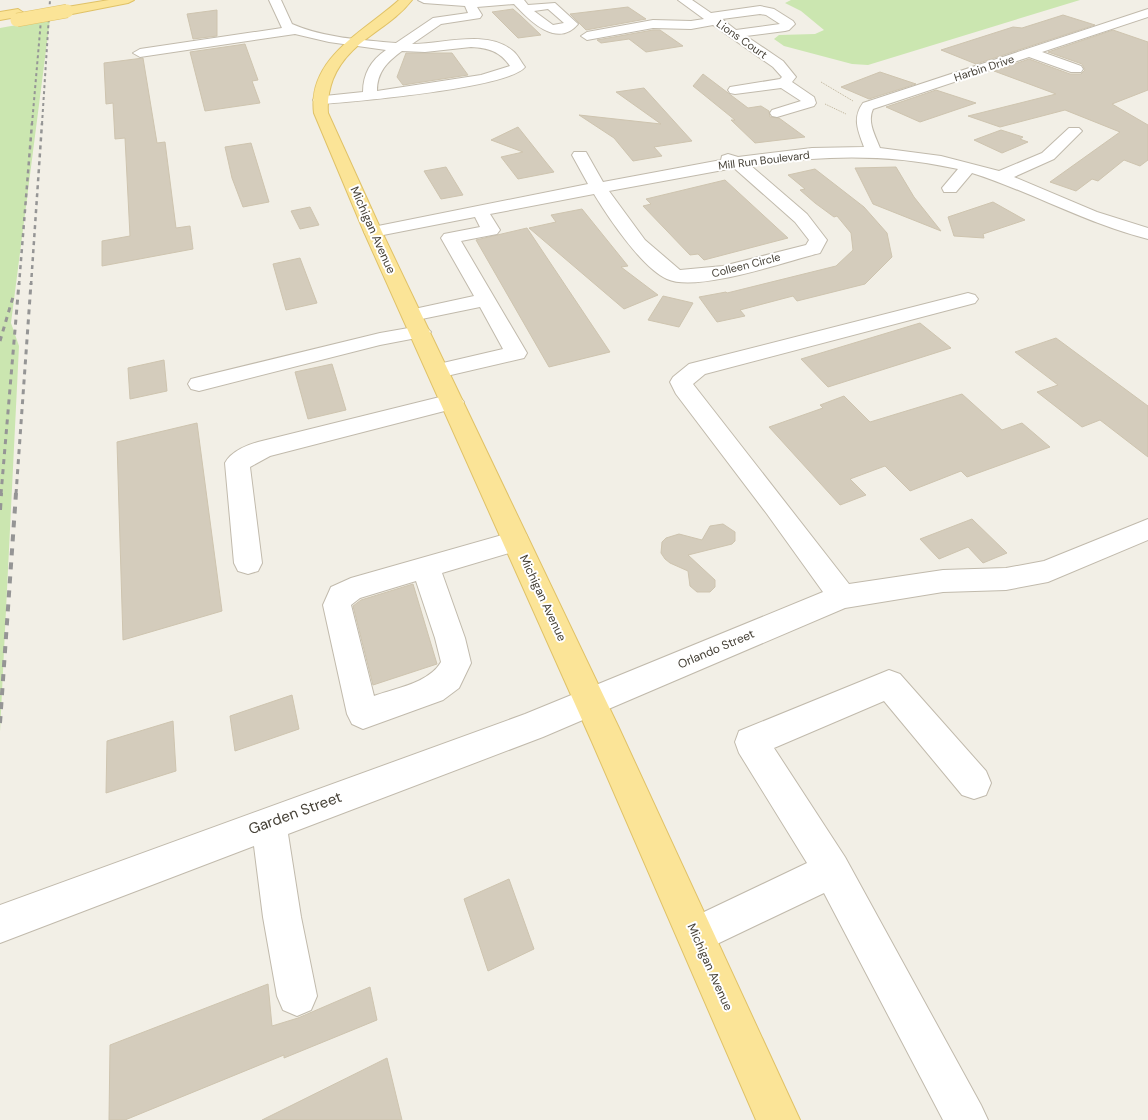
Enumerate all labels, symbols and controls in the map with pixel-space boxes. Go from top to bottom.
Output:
street label: Lions Court [714,16,770,62]
street label: Harbin Drive [952,52,1016,84]
street label: Mill Run Boulevard [717,147,811,173]
street label: Michigan Avenue [347,184,399,276]
street label: Colleen Circle [710,250,782,280]
street label: Michigan Avenue [516,552,570,644]
street label: Orlando Street [675,626,757,672]
street label: Garden Street [246,787,344,839]
street label: Michigan Avenue [684,921,736,1013]

